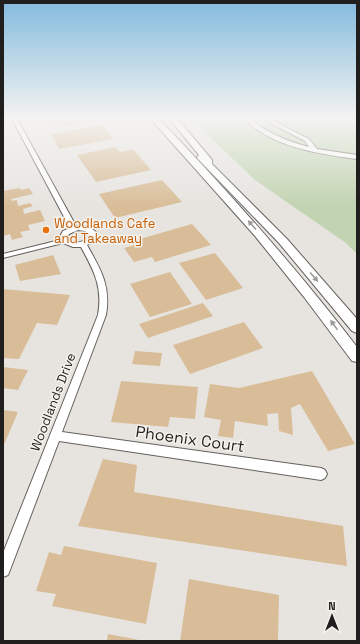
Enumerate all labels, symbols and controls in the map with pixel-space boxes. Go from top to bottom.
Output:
place label: Woodlands Cafe and Takeaway [54,215,155,247]
one-way arrow [247,220,256,230]
marker: Woodlands Cafe and Takeaway [41,225,51,235]
one-way arrow [310,271,319,282]
one-way arrow [330,320,338,331]
street label: Woodlands Drive [26,350,80,454]
street label: Phoenix Court [134,421,246,457]
north arrow [312,596,352,636]
text: N [328,599,336,613]

